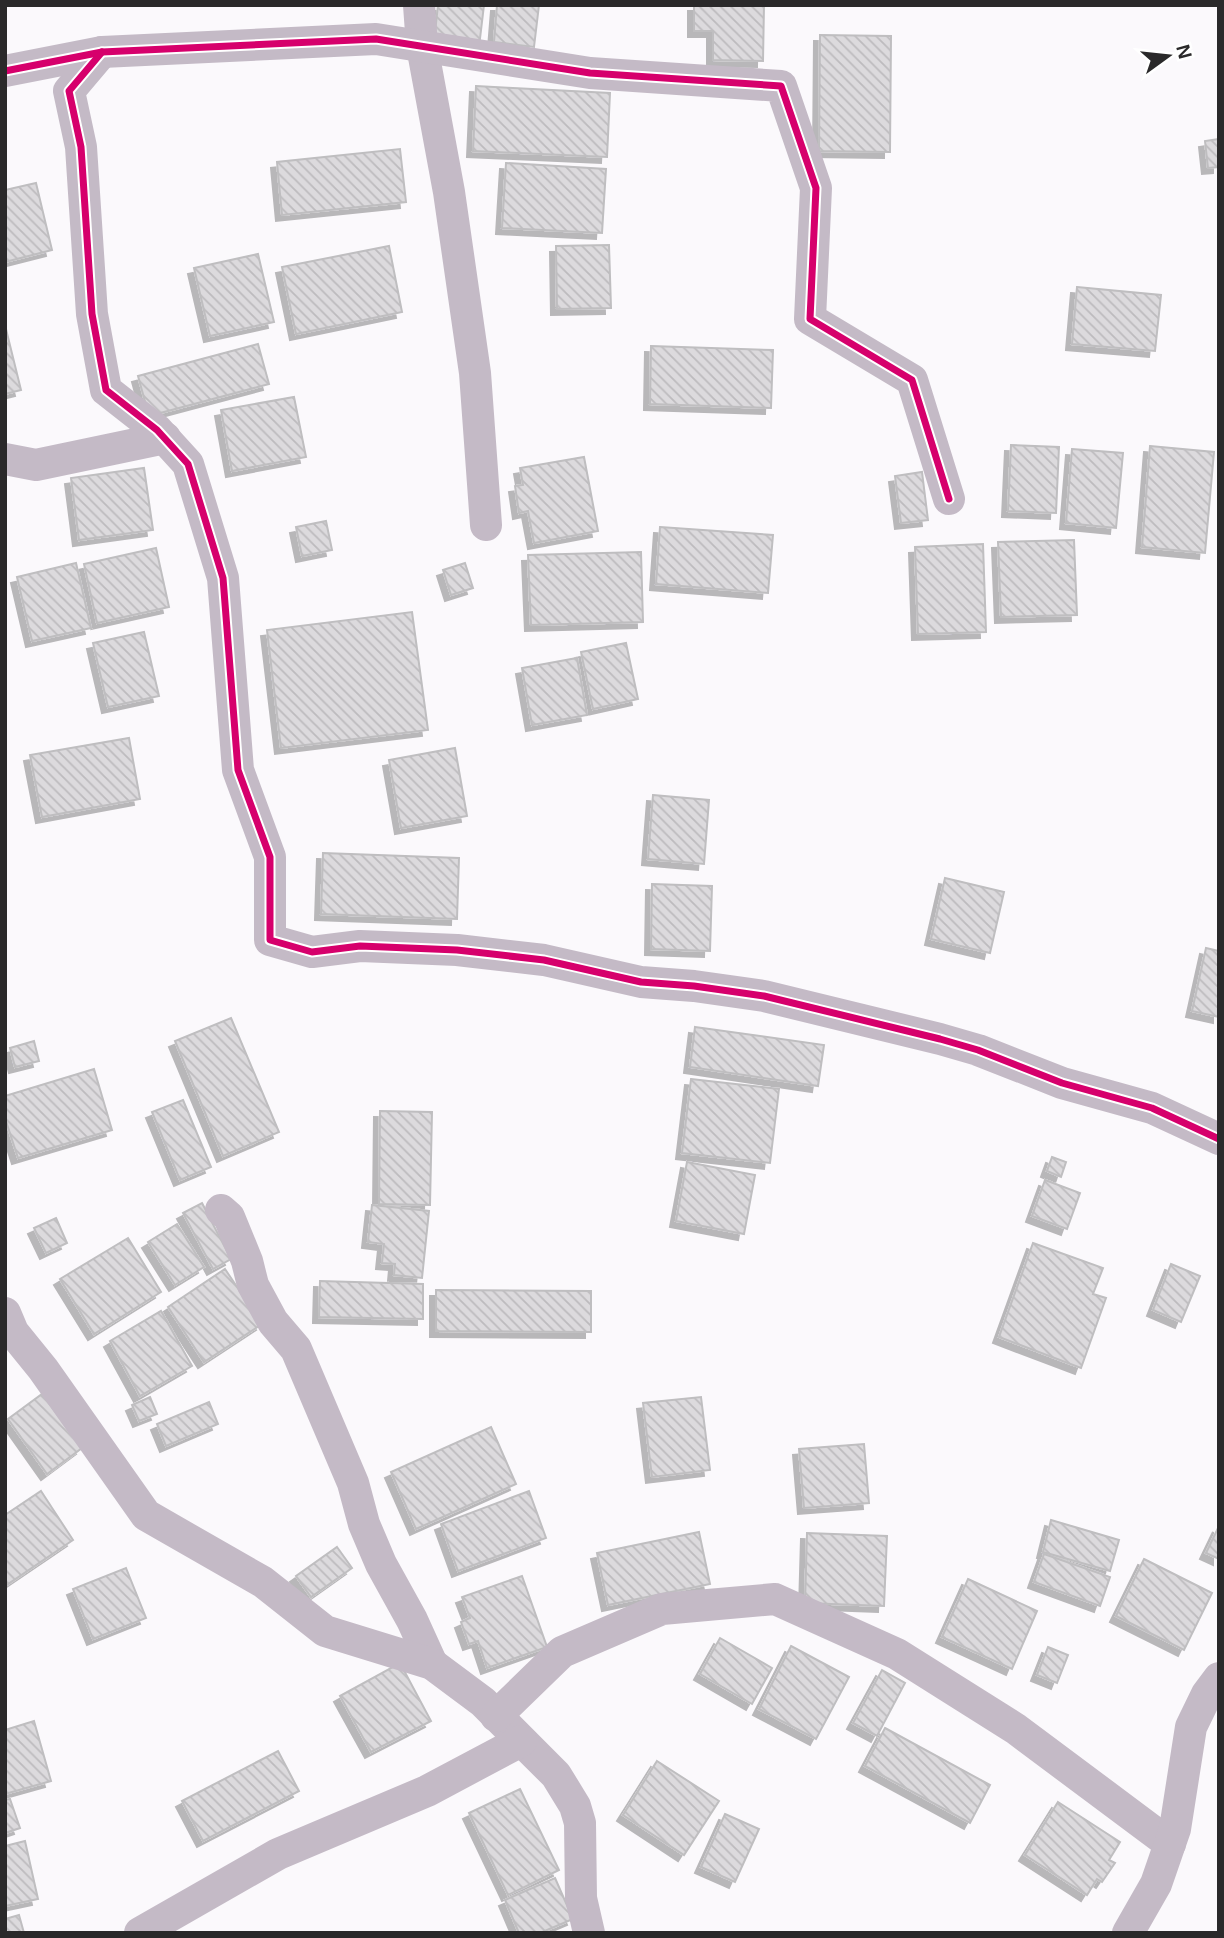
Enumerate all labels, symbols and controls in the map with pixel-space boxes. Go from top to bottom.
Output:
north arrow [1133,21,1203,91]
text: N [1172,42,1196,61]

